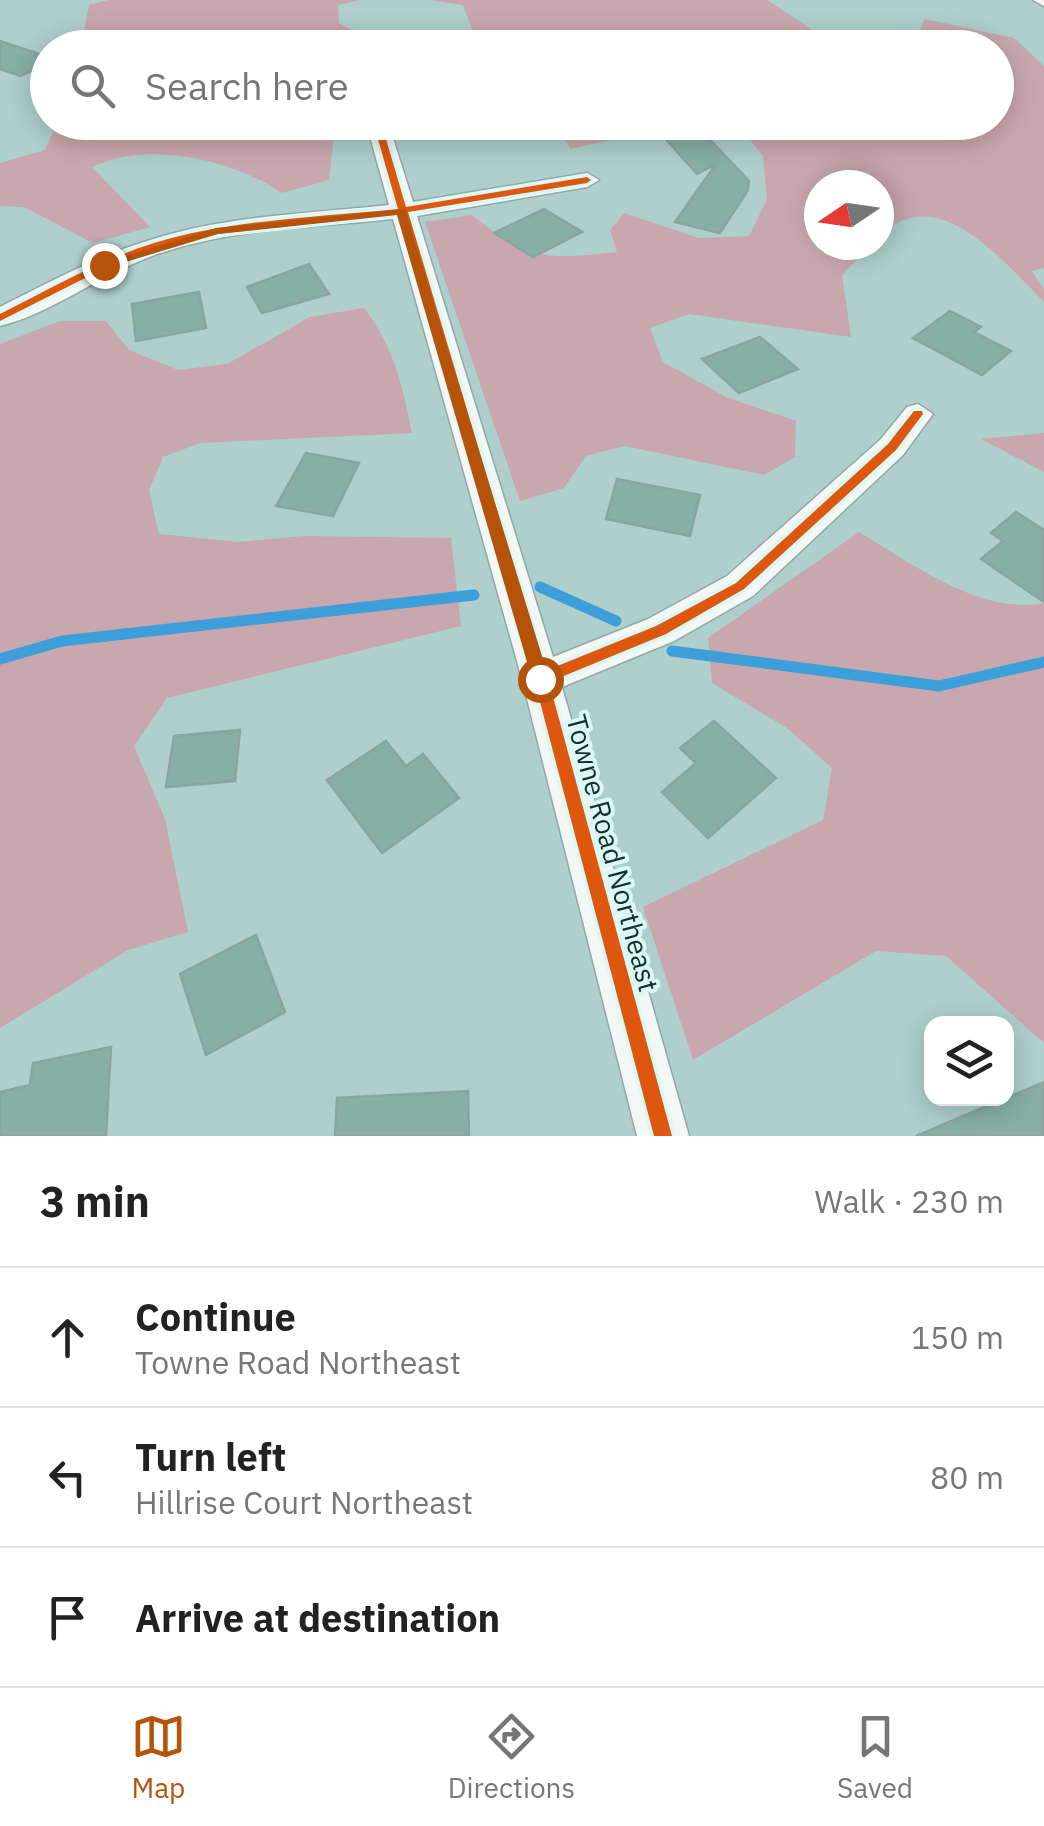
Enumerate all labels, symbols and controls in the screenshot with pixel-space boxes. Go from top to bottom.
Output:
search box [30,30,1014,140]
icon: search [65,58,120,113]
text: Search here [145,61,349,110]
north arrow [804,170,894,260]
route end [82,243,128,289]
route start [518,657,564,703]
street label: Towne Road Northeast [558,710,668,996]
map controls [924,1016,1014,1106]
button: layers [924,1016,1014,1106]
text: 3 min [40,1174,150,1229]
text: Walk · 230 m [815,1180,1004,1222]
text: Continue [135,1292,296,1341]
icon: ahead [40,1310,95,1365]
text: 150 m [911,1316,1004,1358]
text: Towne Road Northeast [135,1341,461,1383]
text: Turn left [135,1432,286,1481]
icon: left [40,1450,95,1505]
text: 80 m [930,1456,1004,1498]
text: Hillrise Court Northeast [135,1481,473,1523]
icon: arrive [40,1590,95,1645]
text: Arrive at destination [135,1593,500,1642]
tab: Map [131,1709,186,1806]
tab: Directions [448,1709,575,1806]
tab: Saved [837,1709,913,1806]

